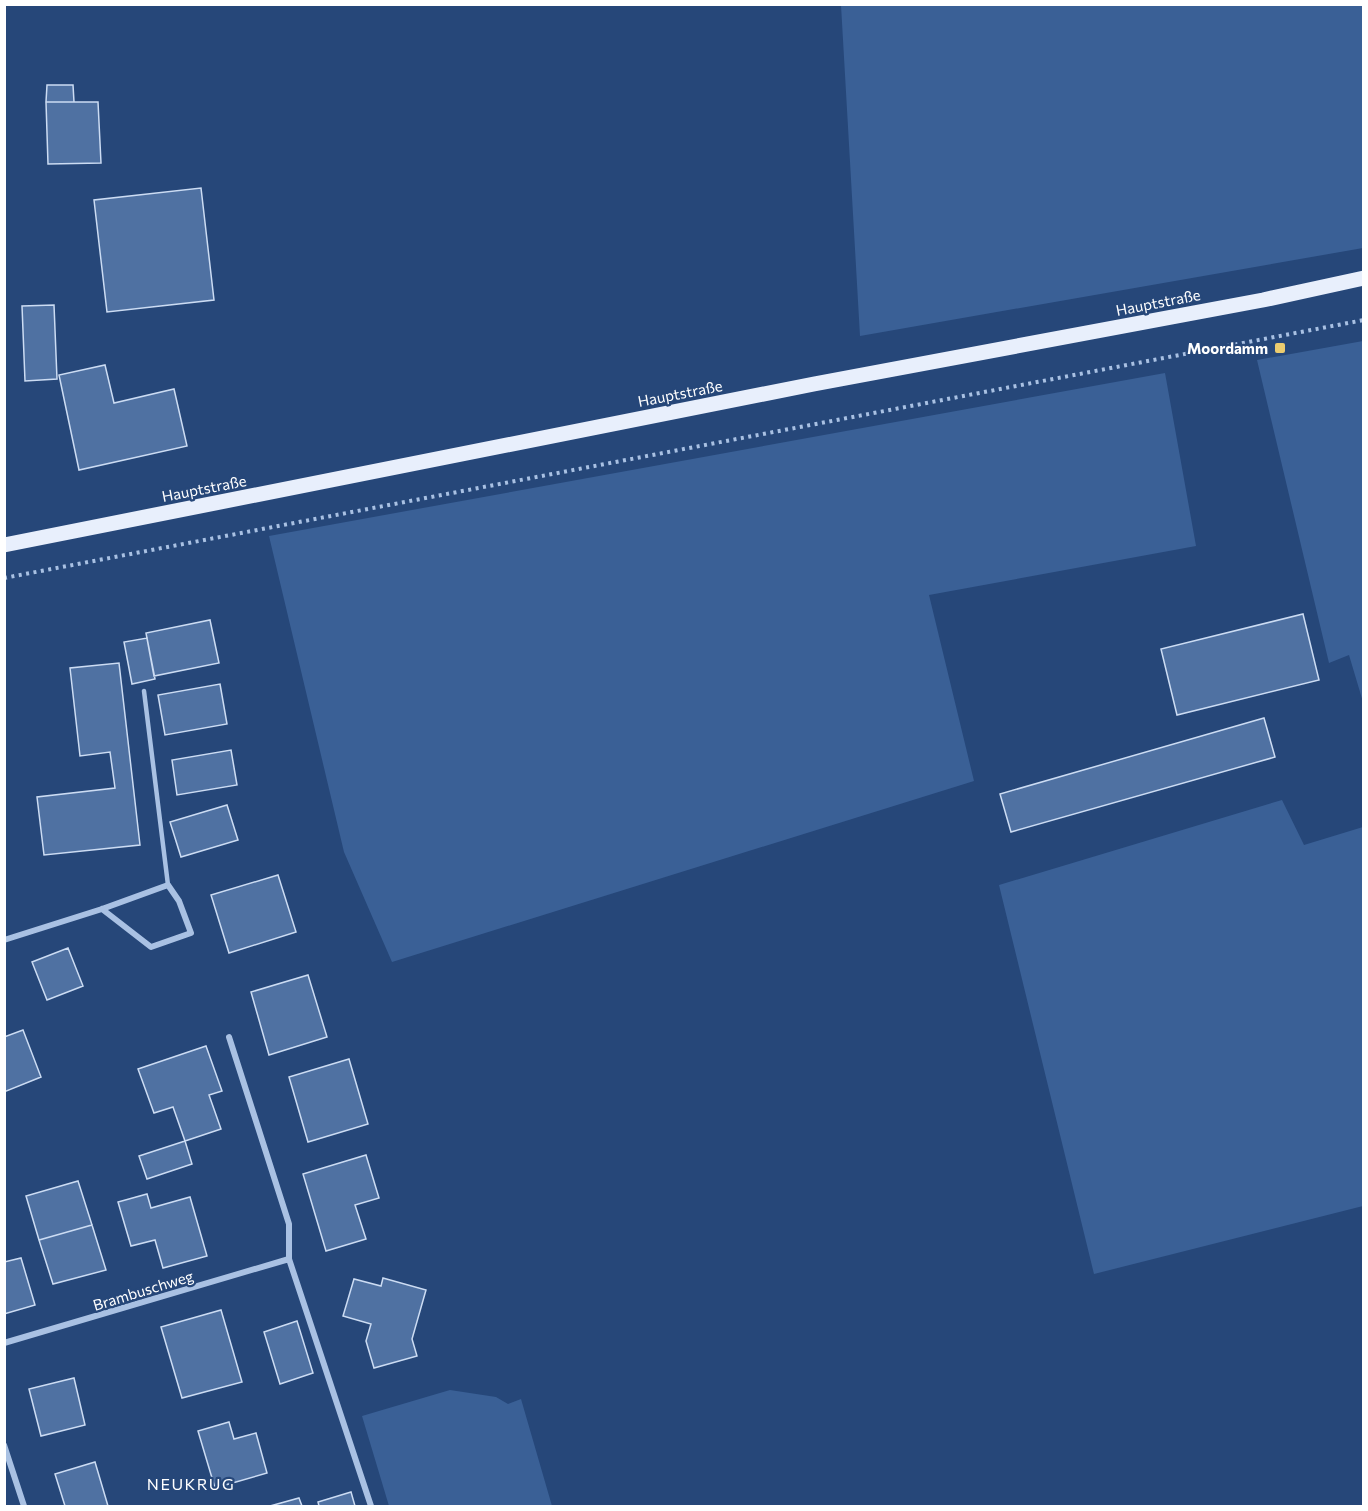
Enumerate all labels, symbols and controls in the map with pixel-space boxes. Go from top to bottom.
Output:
street label: Hauptstraße [1114,285,1202,319]
place label: Moordamm [1187,339,1268,357]
marker: Moordamm [1273,341,1287,355]
street label: Hauptstraße [636,376,724,410]
street label: Hauptstraße [160,471,248,505]
street label: Brambuschweg [91,1266,195,1314]
district label: NEUKRUG [147,1474,235,1493]

